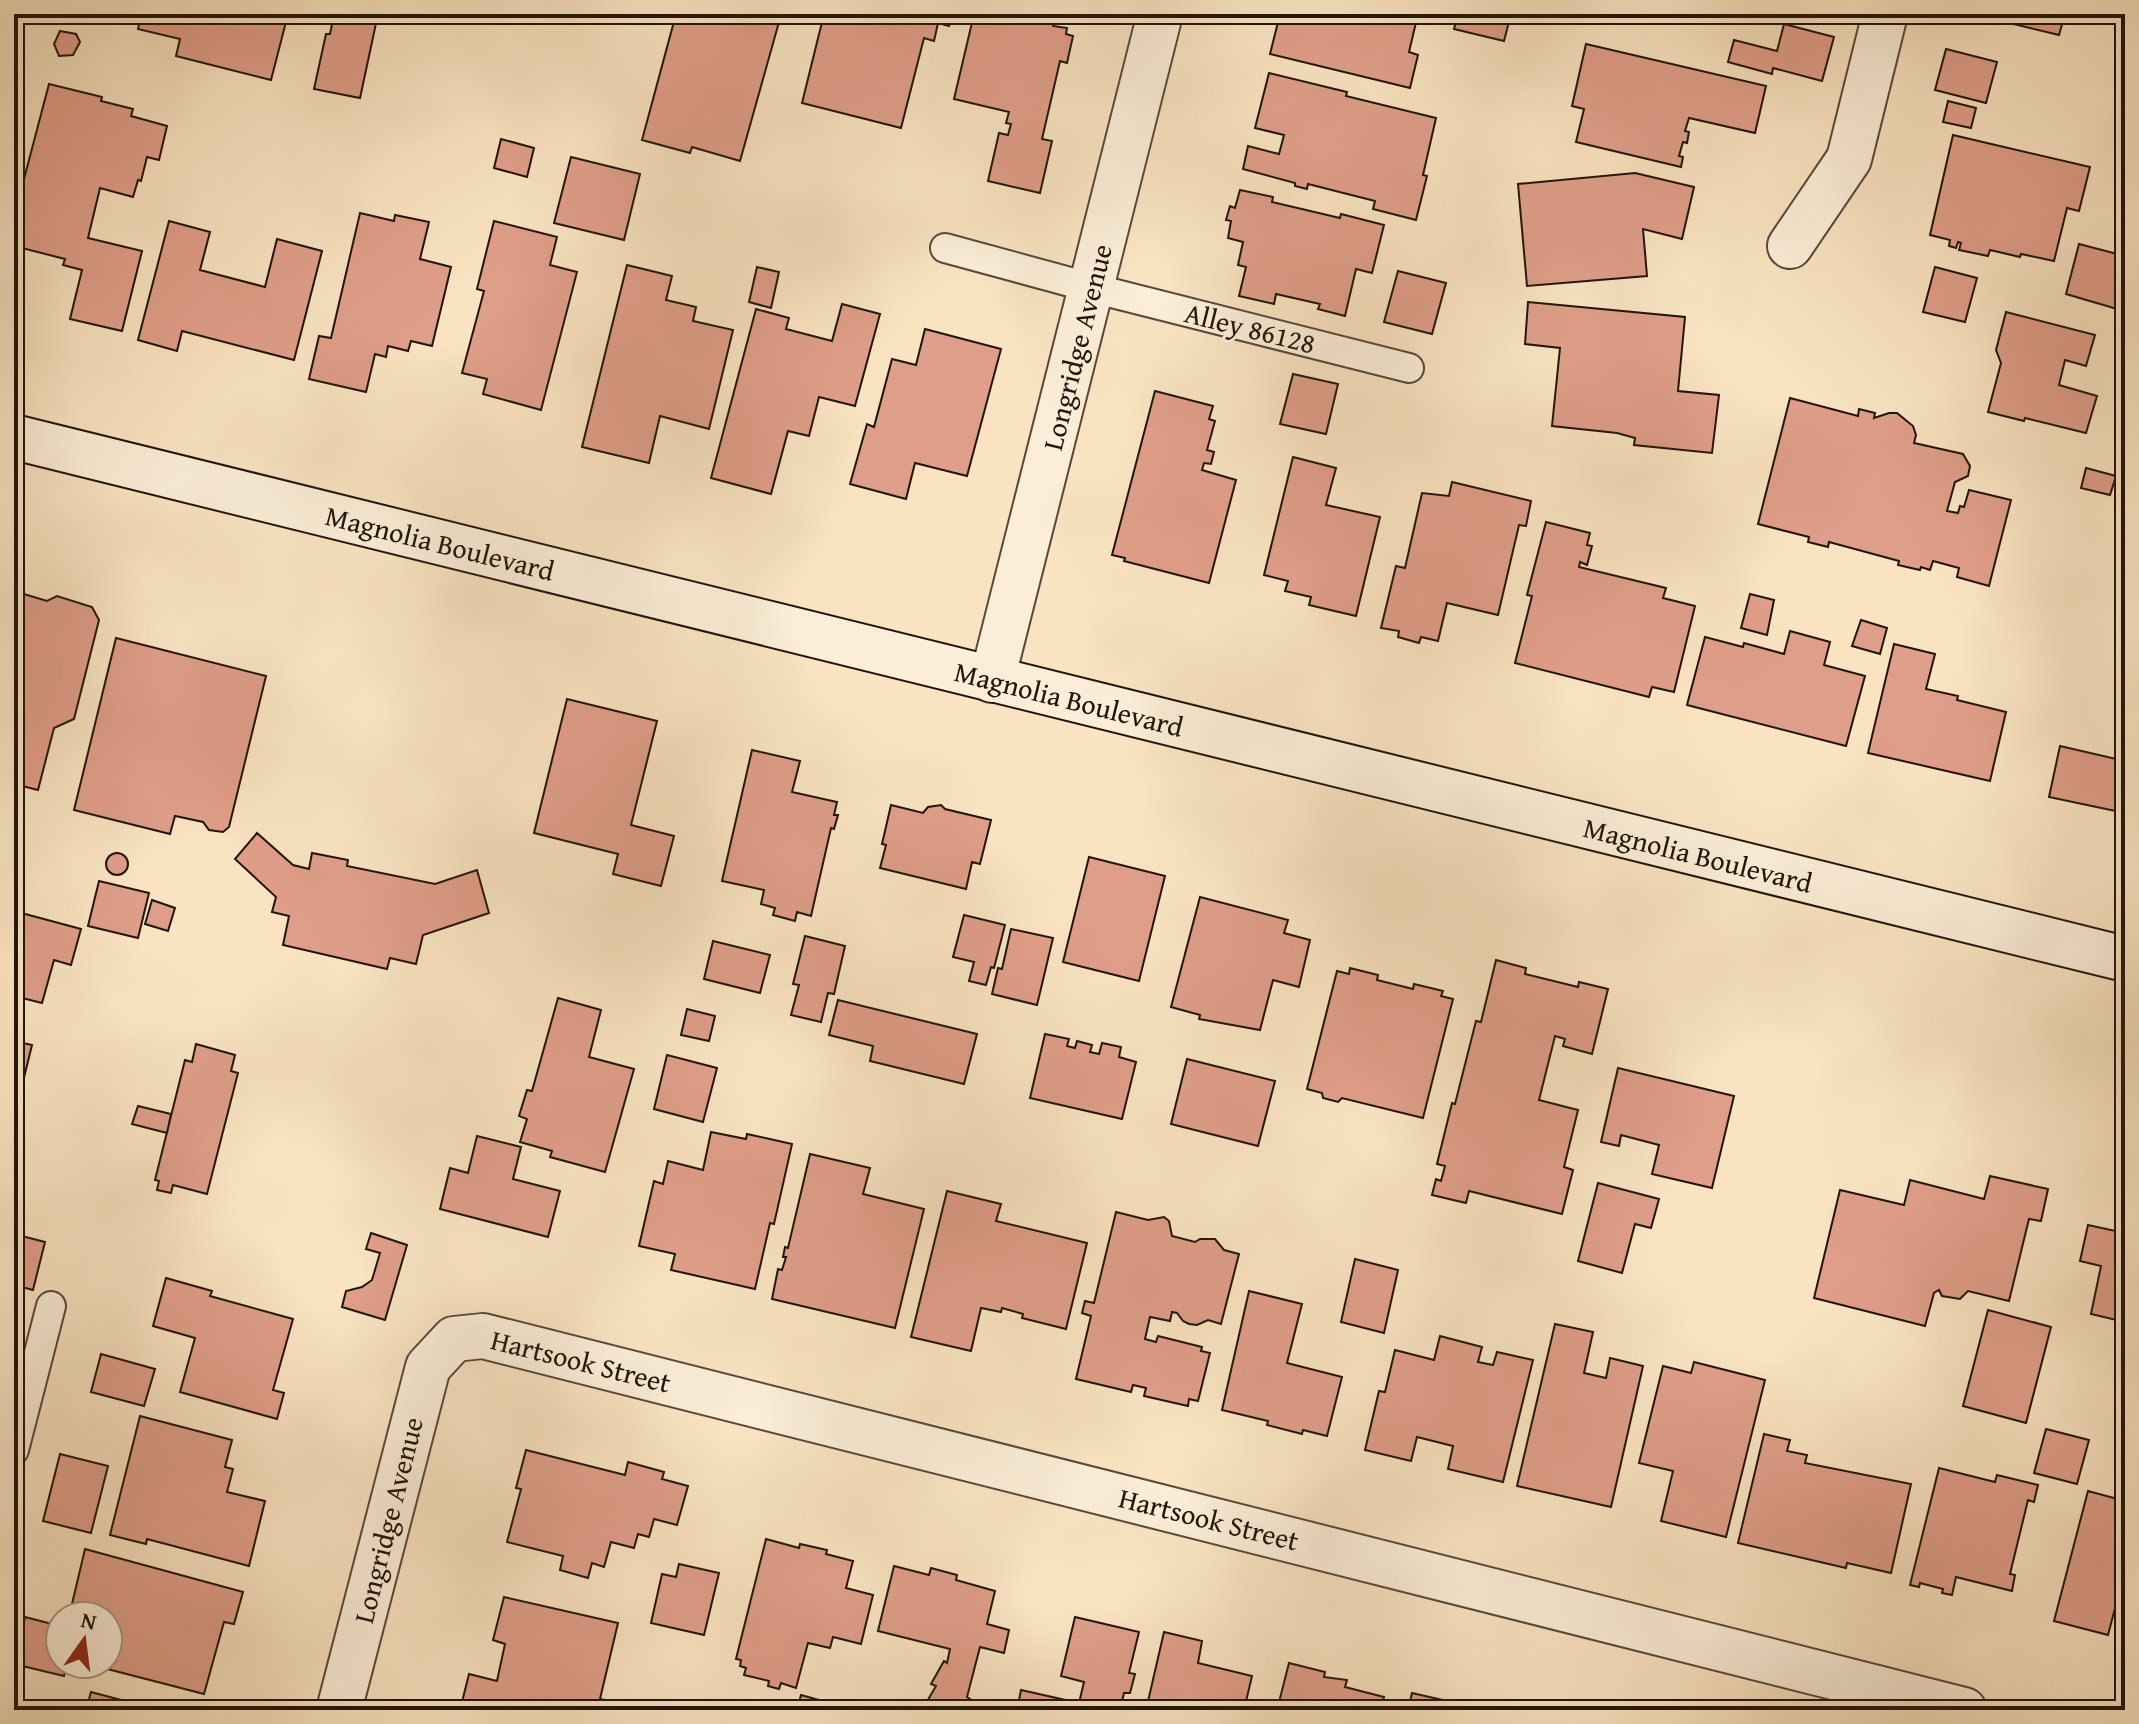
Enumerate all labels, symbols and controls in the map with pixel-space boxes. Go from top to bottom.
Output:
street label: Longridge Avenue [1031,239,1122,454]
street label: Alley 86128 [1180,291,1320,364]
street label: Magnolia Boulevard [321,494,559,591]
street label: Magnolia Boulevard [950,650,1188,747]
street label: Magnolia Boulevard [1579,806,1817,903]
street label: Hartsook Street [487,1318,676,1403]
street label: Longridge Avenue [342,1412,433,1627]
street label: Hartsook Street [1115,1476,1304,1561]
north arrow [44,1600,124,1680]
text: N [78,1603,100,1638]

